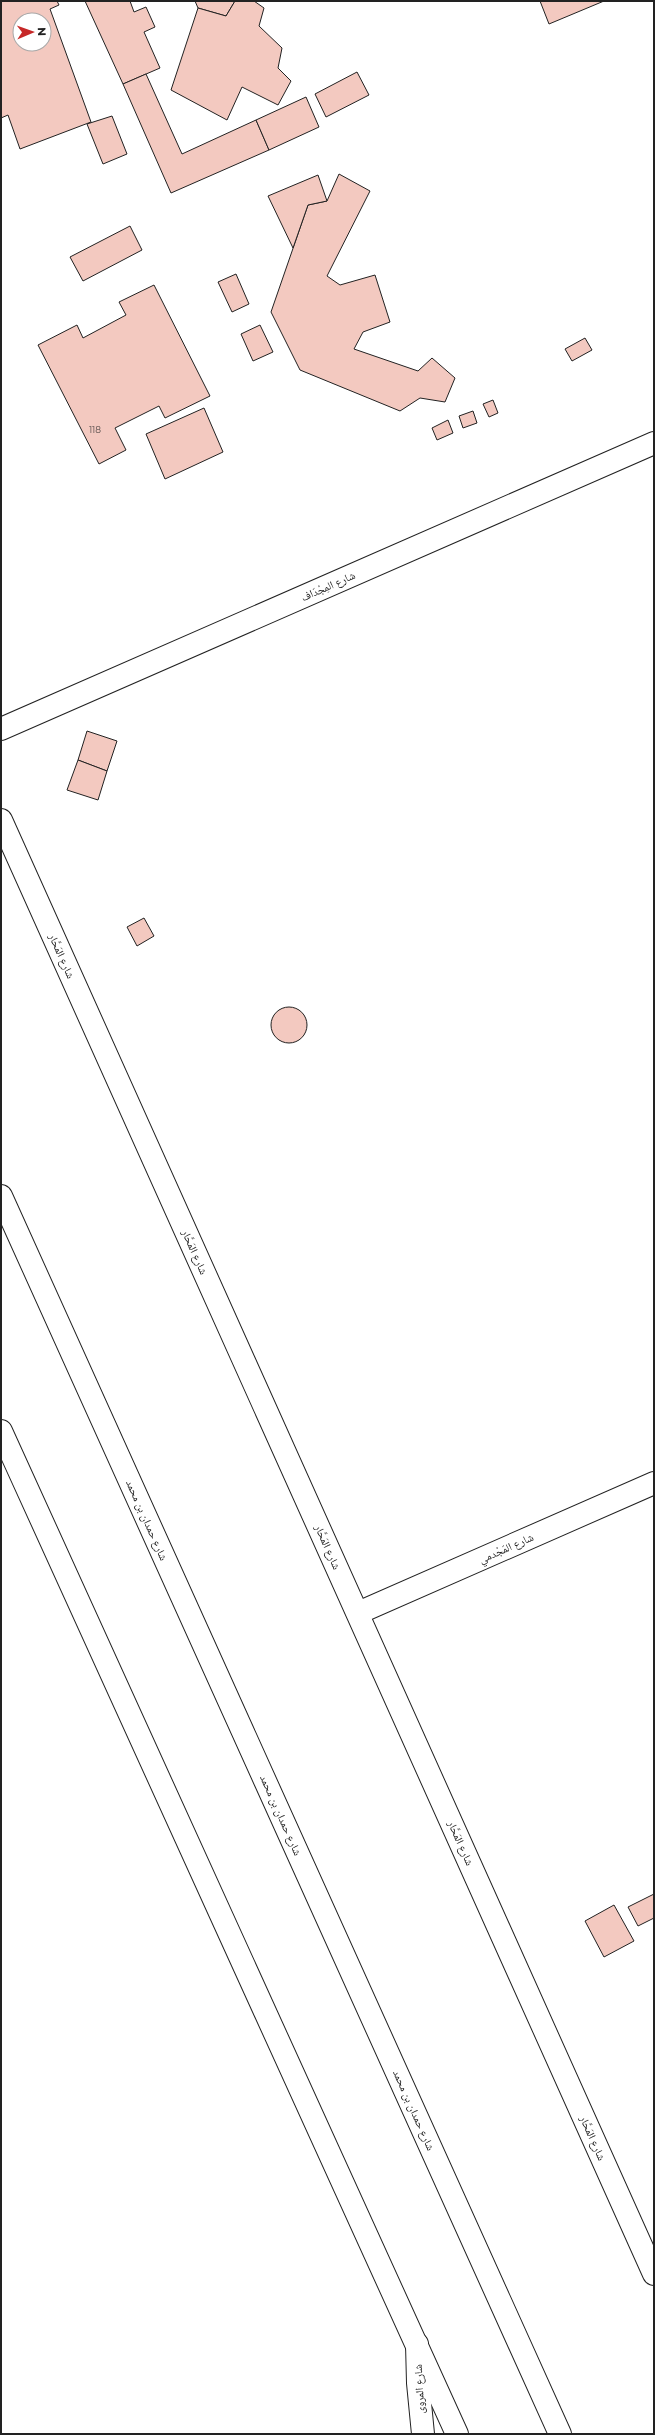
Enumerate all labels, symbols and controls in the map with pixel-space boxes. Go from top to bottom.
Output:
north arrow [12,12,52,52]
text: N [35,27,49,36]
house number: 118 [89,424,101,435]
street label: شارع المِجْدَاف [299,568,357,604]
street label: شارع المَحَّار [46,930,78,981]
street label: شارع المَحَّار [179,1226,211,1277]
street label: شارع حمدان بن محمد [123,1477,171,1563]
street label: شارع المَحَّار [312,1521,344,1572]
street label: شارع المَجْدمي [476,1530,536,1568]
street label: شارع حمدان بن محمد [257,1772,305,1858]
street label: شارع المَحَّار [445,1817,477,1868]
street label: شارع حمدان بن محمد [390,2067,438,2153]
street label: شارع المَحَّار [577,2112,609,2163]
street label: شارع المروى [411,2364,427,2414]

